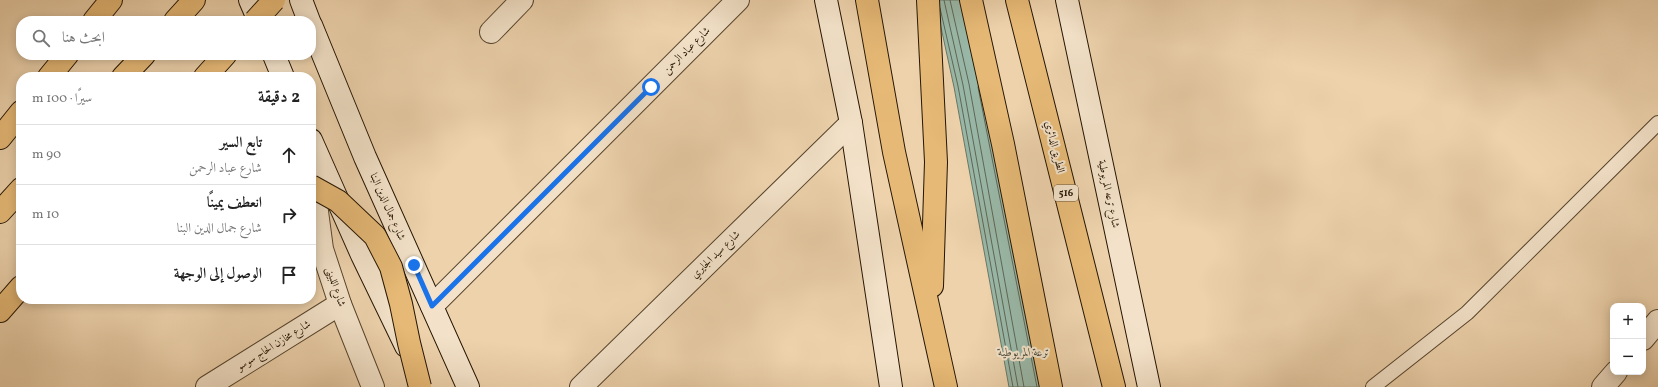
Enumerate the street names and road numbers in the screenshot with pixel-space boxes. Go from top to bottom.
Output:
street label: شارع عباد الرحمن [660,24,715,79]
street label: الطريق الدائري [1040,119,1068,175]
street label: شارع ترعه المريوطية [1093,159,1123,230]
street label: شارع جمال الدين البنا [365,171,409,243]
road number: 516 [1054,185,1078,201]
street label: شارع سيد الجايري [688,228,745,283]
street label: شارع اللبينى [320,265,349,309]
street label: شارع مخازن الحاج سوسو [233,317,315,377]

